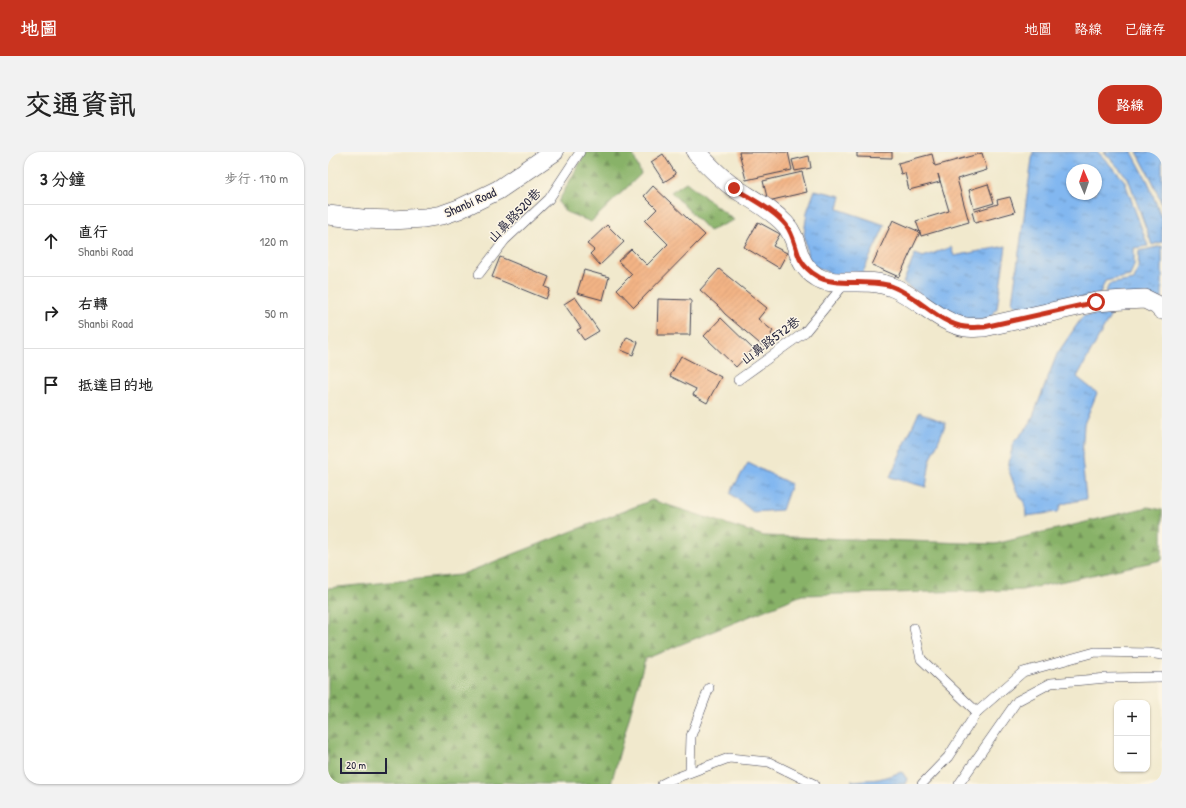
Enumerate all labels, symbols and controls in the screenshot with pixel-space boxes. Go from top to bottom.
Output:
text: 地圖 [20,15,58,41]
text: 地圖 [1024,19,1052,38]
text: 路線 [1074,19,1102,38]
text: 已儲存 [1124,19,1166,38]
text: 交通資訊 [24,85,136,123]
button: 路線 [1098,85,1162,124]
north arrow [1066,164,1102,200]
text: 3 分鐘 [40,167,86,190]
text: 步行 · 170 m [225,169,288,187]
route end [725,179,743,197]
street label: Shanbi Road [441,183,499,221]
street label: 山鼻路520巷 [483,184,545,246]
text: 直行 [78,221,108,242]
icon: ahead [40,230,62,252]
text: 120 m [260,232,288,250]
text: Shanbi Road [78,242,133,260]
text: 右轉 [78,293,108,314]
route start [1087,293,1105,311]
icon: right [40,302,62,324]
text: 50 m [265,304,288,322]
street label: 山鼻路572巷 [737,312,803,368]
text: Shanbi Road [78,314,133,332]
icon: arrive [40,374,62,396]
text: 抵達目的地 [78,374,153,395]
map controls [1114,700,1150,772]
button: + [1114,700,1150,736]
button: − [1114,736,1150,772]
scale bar [340,756,387,775]
text: 20 m [346,758,366,772]

